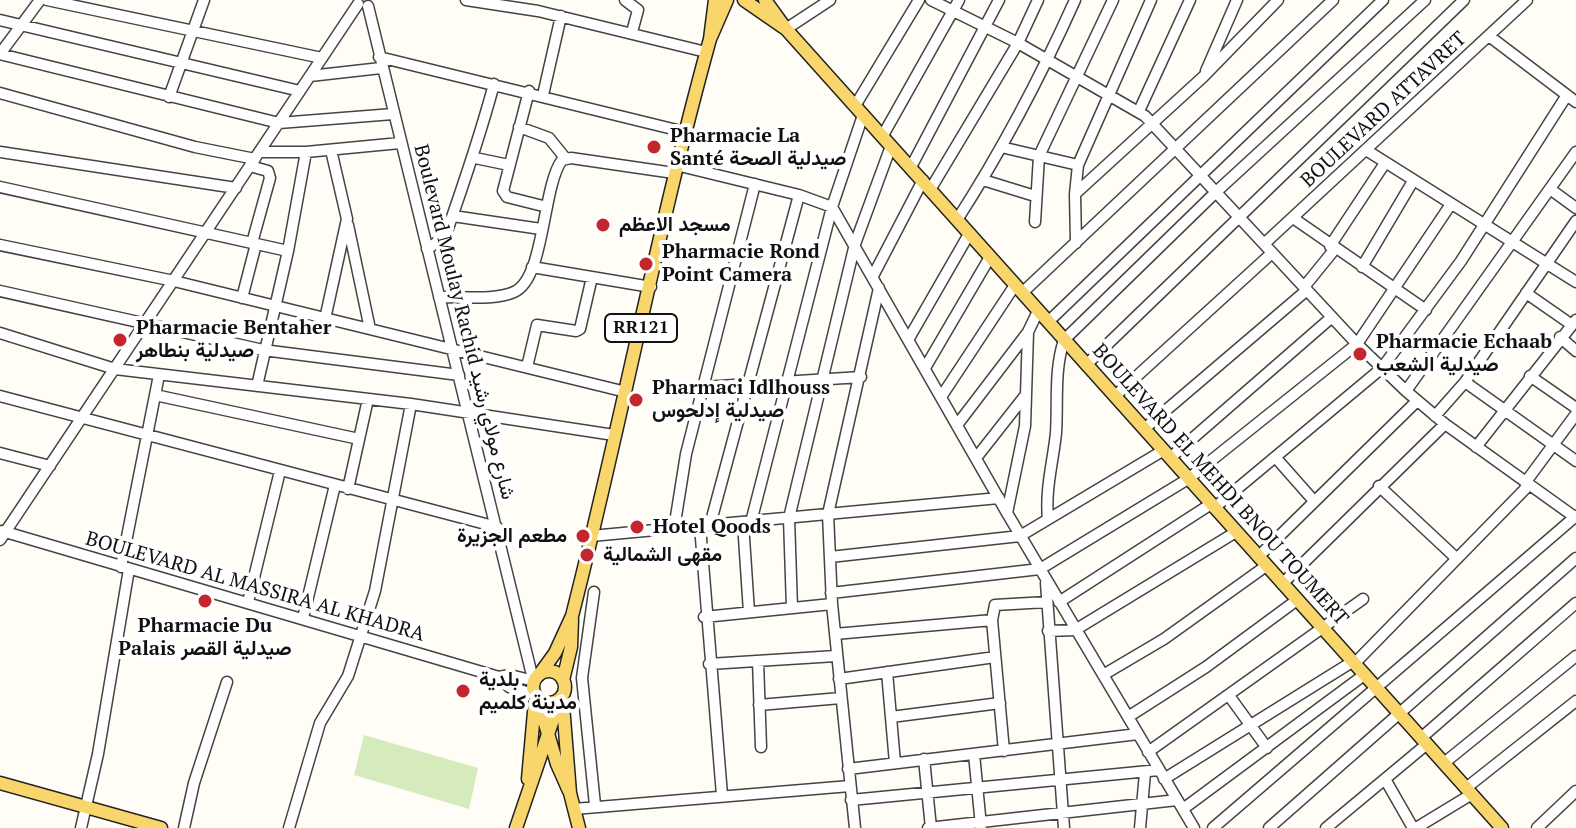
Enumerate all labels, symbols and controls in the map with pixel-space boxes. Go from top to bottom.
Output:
street label: BOULEVARD ATTAVRET [1296,27,1472,193]
place label: Pharmacie La Santé صيدلية الصحة [670,124,846,171]
marker: Pharmacie La Santé صيدلية الصحة [645,138,663,156]
street label: Boulevard Moulay Rachid شارع مولاي رشيد [408,142,520,502]
place label: مسجد الاعظم [619,213,731,237]
marker: مسجد الاعظم [594,216,612,234]
place label: Pharmacie Rond Point Camera [662,240,820,287]
marker: Pharmacie Rond Point Camera [637,255,655,273]
road number: RR121 [605,314,677,342]
place label: Pharmacie Bentaher صيدلية بنطاهر [136,316,331,363]
place label: Pharmacie Echaab صيدلية الشعب [1376,330,1552,377]
marker: Pharmacie Bentaher صيدلية بنطاهر [111,331,129,349]
street label: BOULEVARD EL MEHDI BNOU TOUMERT [1087,339,1353,631]
marker: Pharmacie Echaab صيدلية الشعب [1351,345,1369,363]
place label: Pharmaci Idlhouss صيدلية إدلحوس [652,376,830,423]
marker: Pharmaci Idlhouss صيدلية إدلحوس [627,391,645,409]
place label: Hotel Qoods [653,515,771,539]
marker: Hotel Qoods [628,518,646,536]
place label: مطعم الجزيرة [457,524,567,548]
street label: BOULEVARD AL MASSIRA AL KHADRA [83,527,427,647]
marker: مطعم الجزيرة [574,527,592,545]
place label: مقهى الشمالية [603,543,722,567]
marker: مقهى الشمالية [578,546,596,564]
marker: Pharmacie Du Palais صيدلية القصر [196,592,214,610]
place label: Pharmacie Du Palais صيدلية القصر [118,614,292,661]
place label: بلدية مدينة كلميم [479,668,577,715]
marker: بلدية مدينة كلميم [454,682,472,700]

